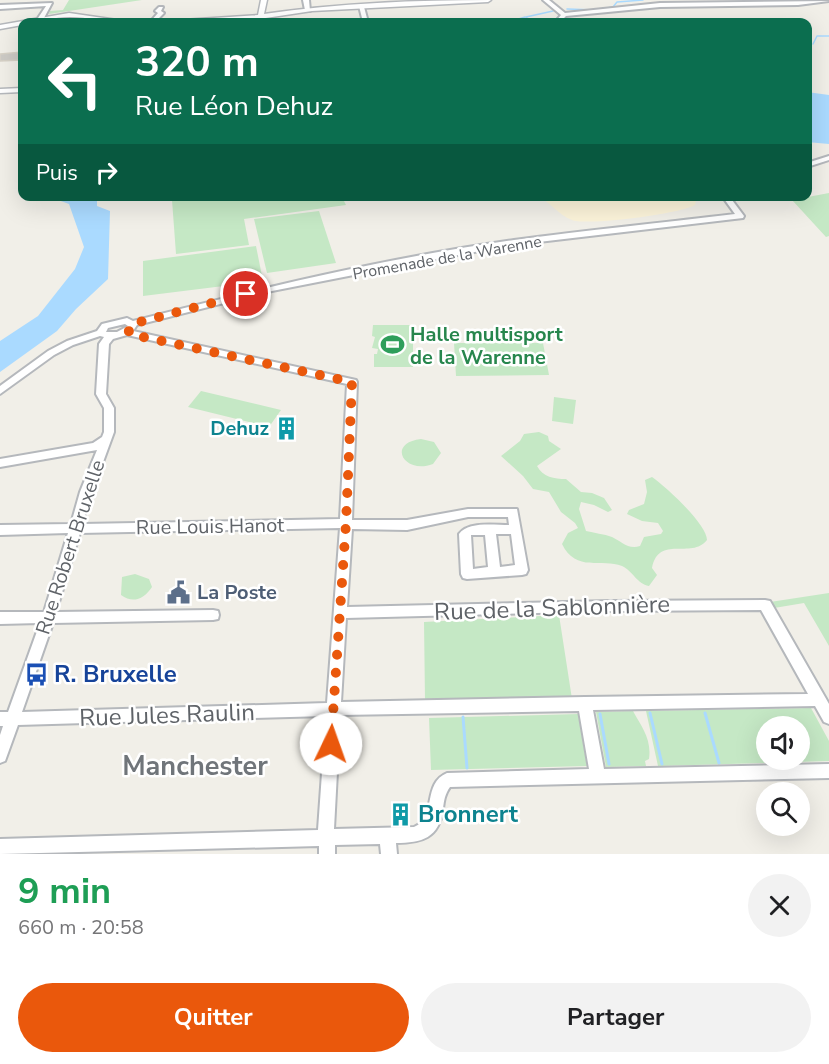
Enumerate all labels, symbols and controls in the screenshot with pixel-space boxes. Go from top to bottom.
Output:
text: 320 m [135,34,259,91]
icon: left [36,42,114,120]
text: Rue Léon Dehuz [135,88,333,125]
icon: right [90,156,123,189]
text: Puis [36,158,78,188]
street label: Promenade de la Warenne [351,231,543,285]
pin [220,268,271,319]
icon: arrive [229,277,262,310]
place label: Halle multisport de la Warenne [410,321,563,371]
sports icon: Halle multisport de la Warenne [379,332,405,358]
place label: Dehuz [210,415,269,442]
building icon: Dehuz [274,415,300,441]
street label: Rue Robert Bruxelle [30,456,111,638]
street label: Rue Louis Hanot [136,512,285,541]
public building icon: La Poste [166,579,192,605]
place label: La Poste [197,579,277,606]
street label: Rue de la Sablonnière [434,588,670,628]
place label: R. Bruxelle [54,658,177,690]
bus stop icon: R. Bruxelle [23,661,49,687]
street label: Rue Jules Raulin [79,696,255,734]
position arrow [299,712,363,776]
map controls [756,716,810,836]
button: sound [756,716,810,770]
district label: Manchester [122,748,268,785]
button: search [756,782,810,836]
place label: Bronnert [418,798,519,830]
building icon: Bronnert [387,801,413,827]
text: 9 min [18,867,111,916]
button: close [748,874,811,937]
text: 660 m · 20:58 [18,914,144,941]
button: Quitter [18,983,409,1052]
button: Partager [421,983,811,1052]

